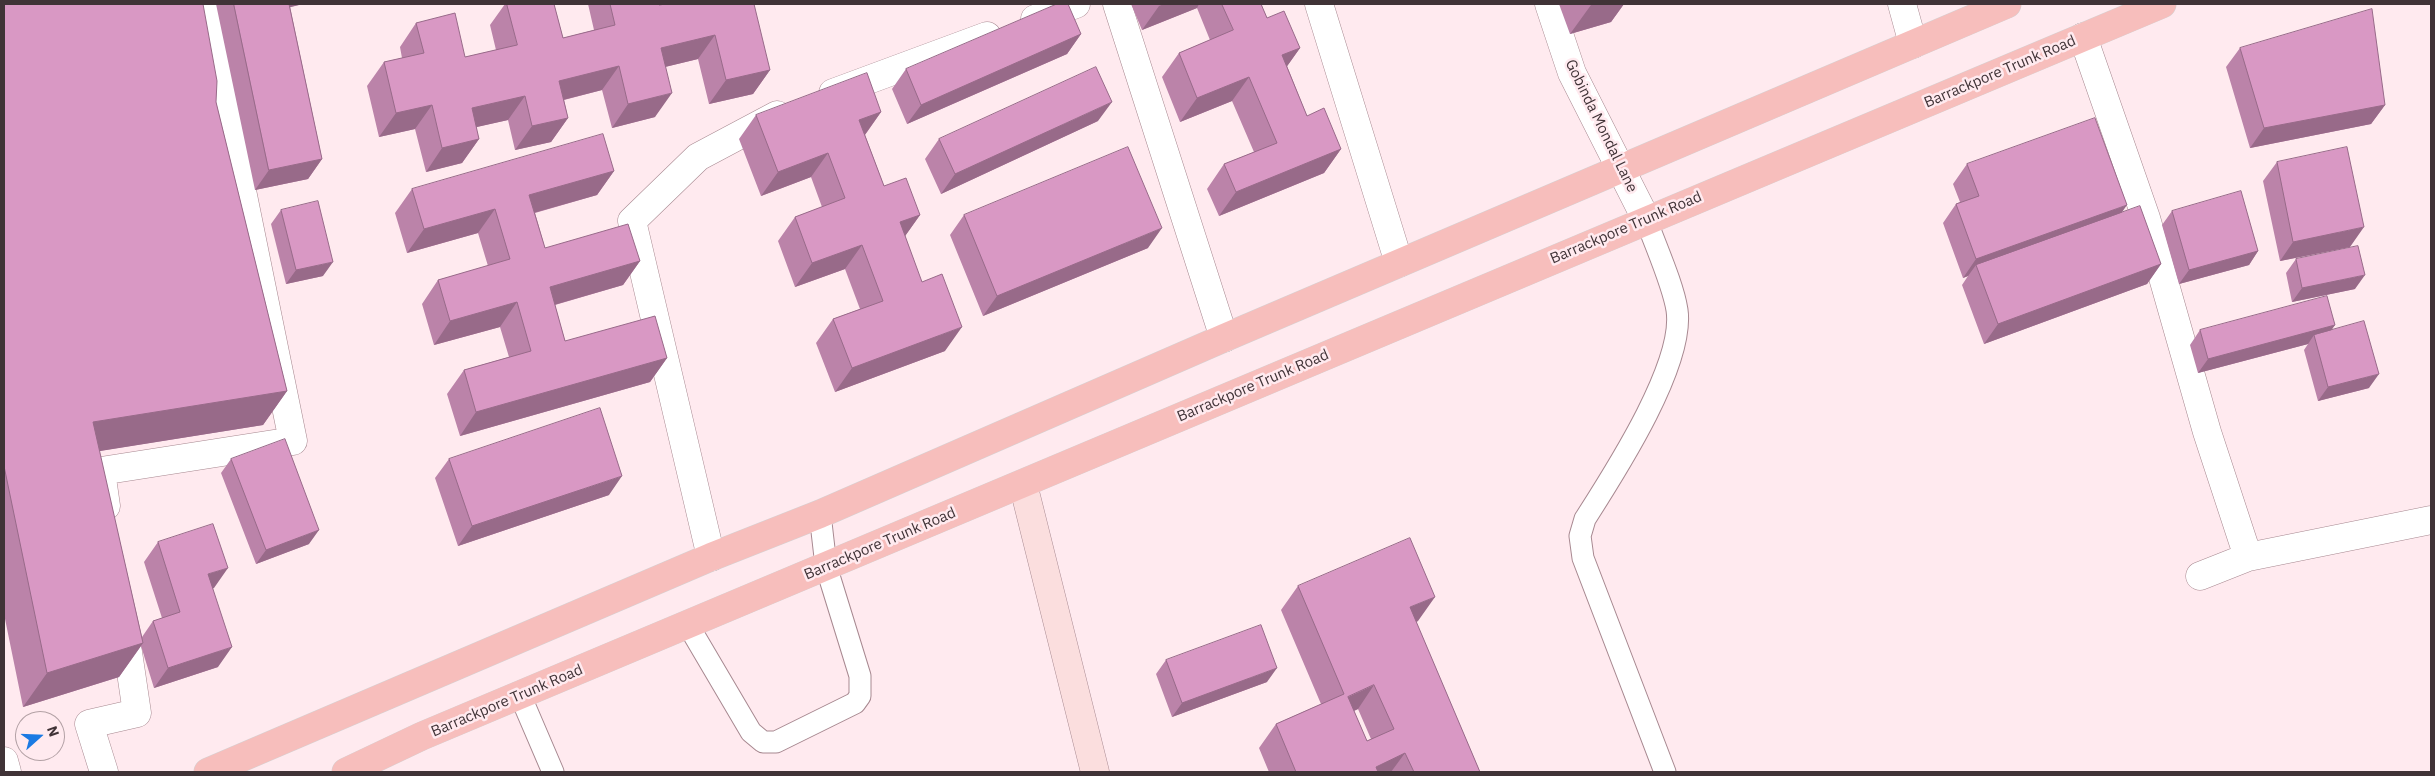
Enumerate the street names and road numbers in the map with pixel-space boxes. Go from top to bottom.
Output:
street label: Barrackpore Trunk Road [1922,32,2078,112]
street label: Gobinda Mondal Lane [1561,57,1641,195]
street label: Barrackpore Trunk Road [1548,188,1704,268]
street label: Barrackpore Trunk Road [1175,346,1331,426]
street label: Barrackpore Trunk Road [802,504,958,584]
street label: Barrackpore Trunk Road [429,661,585,741]

